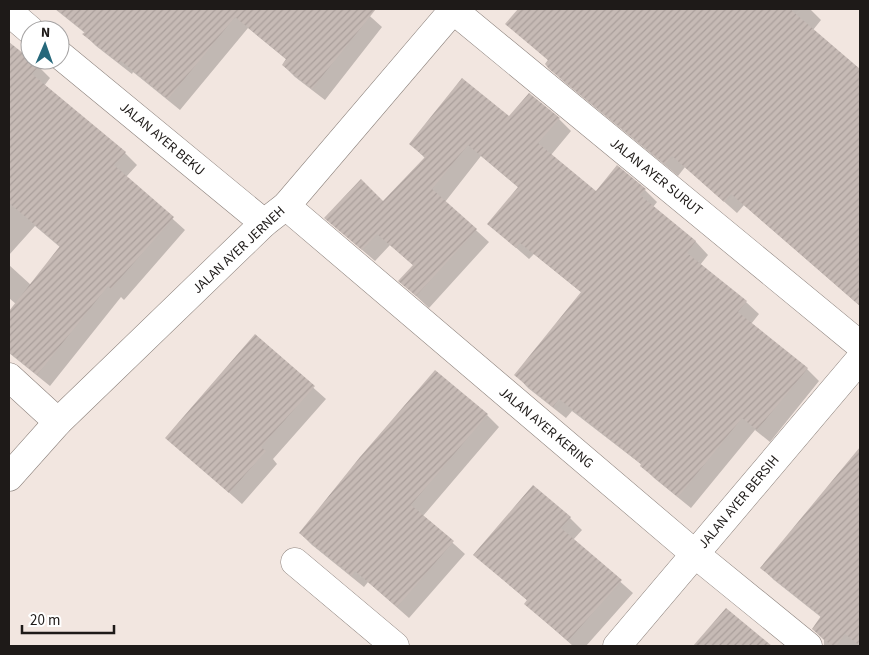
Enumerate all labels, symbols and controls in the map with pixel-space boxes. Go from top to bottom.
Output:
north arrow [20,20,70,70]
text: N [40,23,50,43]
street label: JALAN AYER BEKU [115,97,209,181]
street label: JALAN AYER SURUT [605,133,707,221]
street label: JALAN AYER JERNEH [188,202,290,298]
street label: JALAN AYER KERING [495,383,597,473]
street label: JALAN AYER BERSIH [694,451,784,553]
scale bar [22,602,115,634]
text: 20 m [30,610,60,631]

